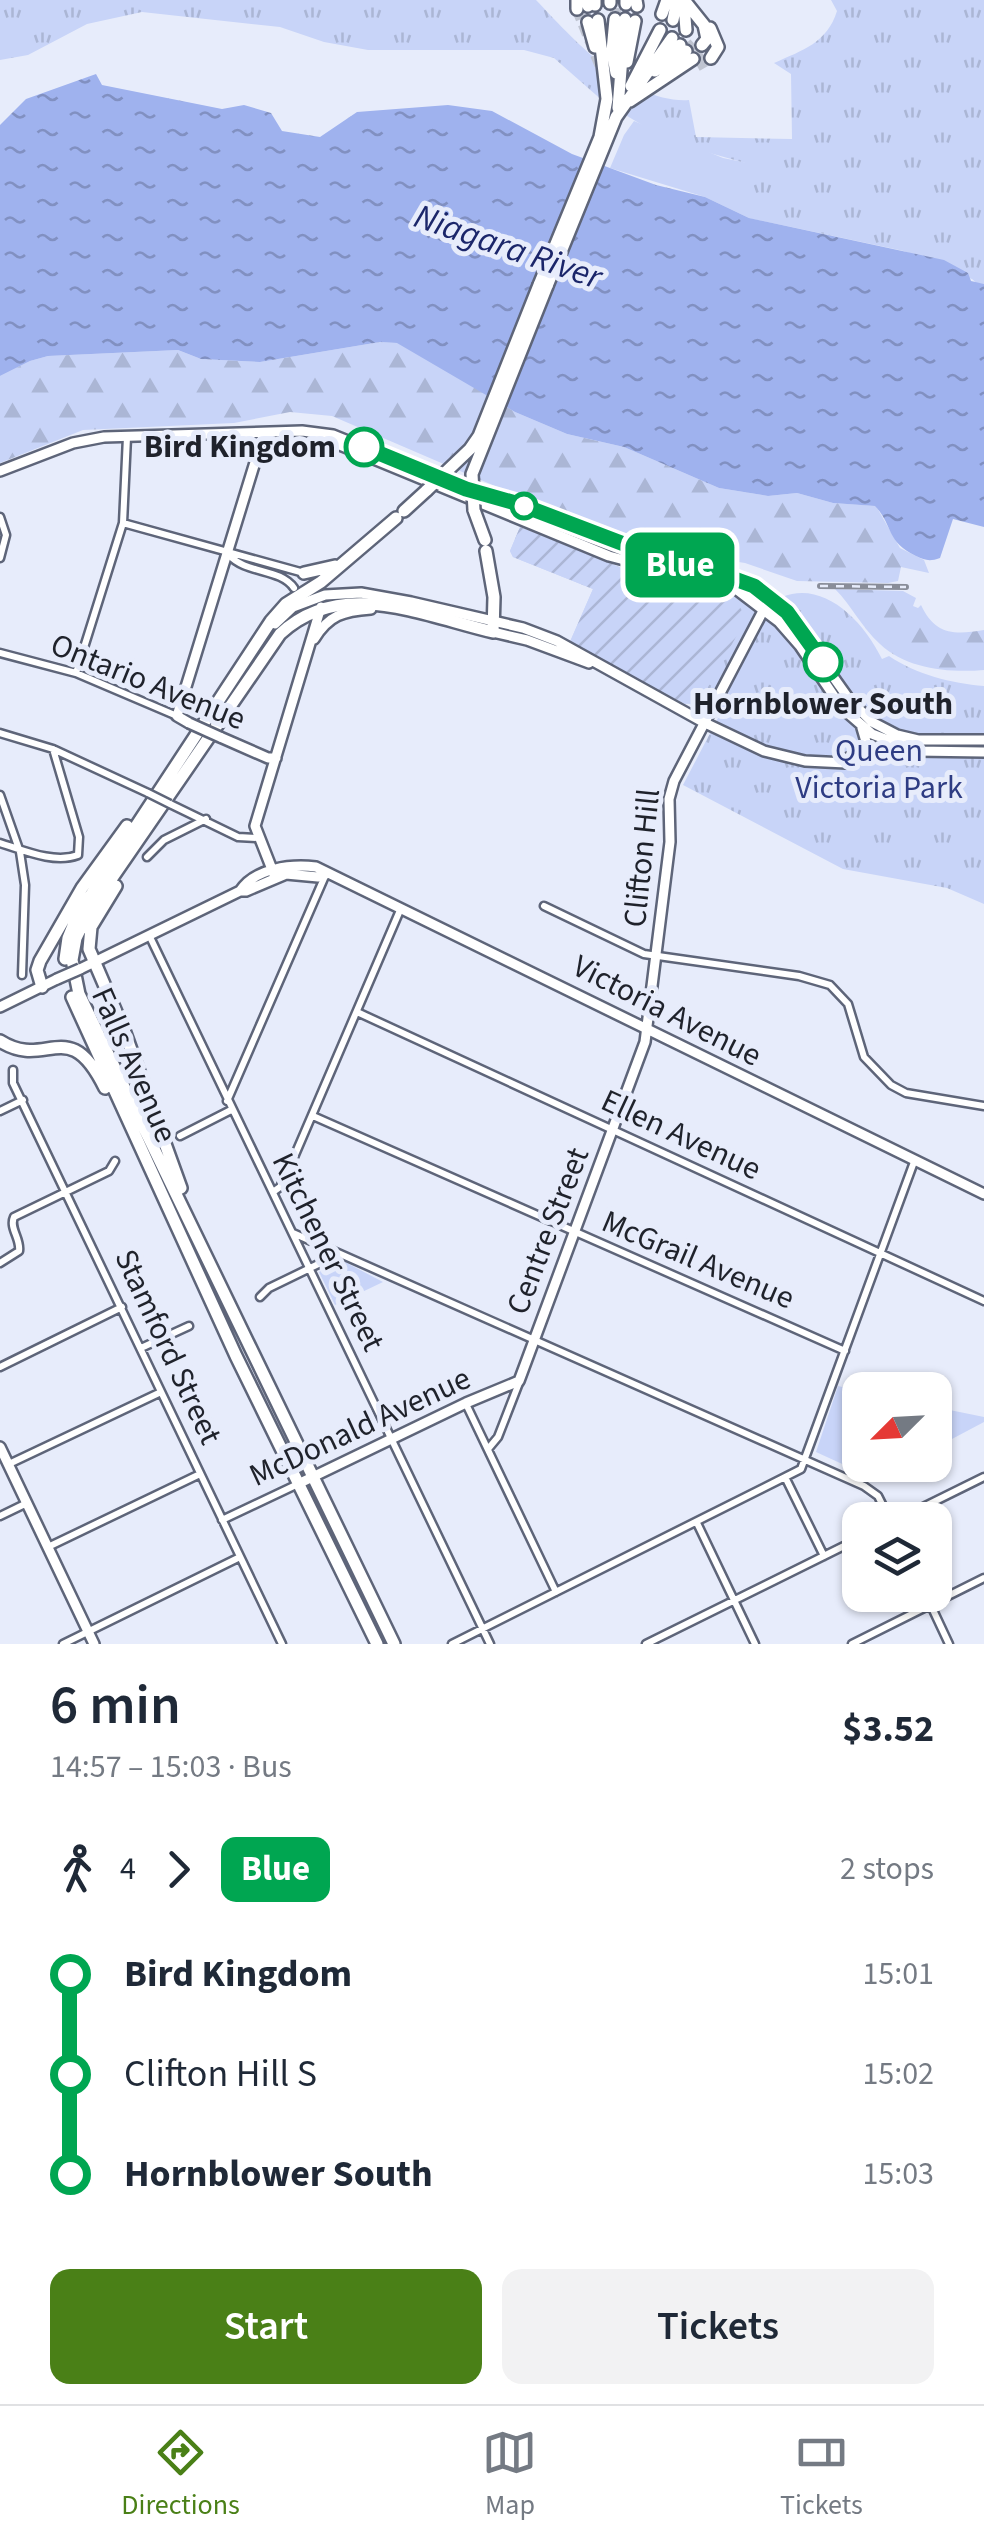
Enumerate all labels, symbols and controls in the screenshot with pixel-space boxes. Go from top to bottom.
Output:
water label: Niagara River [407,192,610,303]
place label: Bird Kingdom [144,424,336,470]
marker: Bird Kingdom [345,428,383,466]
unlabelled marker [511,493,537,519]
line badge: Blue [610,532,750,598]
text: Blue [645,540,715,590]
street label: Ontario Avenue [44,622,252,742]
marker: Hornblower South [804,643,842,681]
place label: Hornblower South [693,681,953,727]
park label: Queen Victoria Park [795,728,963,811]
street label: Clifton Hill [612,786,672,930]
street label: Victoria Avenue [565,944,769,1078]
street label: Falls Avenue [79,980,189,1150]
street label: Ellen Avenue [594,1078,768,1192]
street label: Centre Street [495,1141,601,1321]
street label: Kitchener Street [260,1145,396,1359]
street label: McGrail Avenue [595,1199,801,1321]
street label: Stamford Street [103,1242,233,1452]
street label: McDonald Avenue [242,1356,478,1498]
north arrow [842,1372,952,1482]
map controls [842,1372,952,1612]
button: layers [842,1502,952,1612]
text: 6 min [50,1667,181,1745]
text: $3.52 [842,1702,934,1756]
text: 14:57 – 15:03 · Bus [50,1744,292,1790]
icon: walk [50,1842,105,1897]
icon: forward [151,1842,206,1897]
text: Blue [241,1844,310,1894]
text: 4 [120,1846,136,1892]
text: 2 stops [840,1846,934,1892]
text: Bird Kingdom [124,1947,352,2001]
text: 15:01 [862,1951,934,1997]
text: Clifton Hill S [124,2047,317,2101]
text: 15:02 [862,2051,934,2097]
text: Hornblower South [124,2147,433,2201]
text: 15:03 [862,2151,934,2197]
button: Start [50,2269,482,2384]
button: Tickets [502,2269,934,2384]
tab: Directions [121,2425,240,2525]
tab: Map [482,2425,537,2525]
tab: Tickets [780,2425,863,2525]

